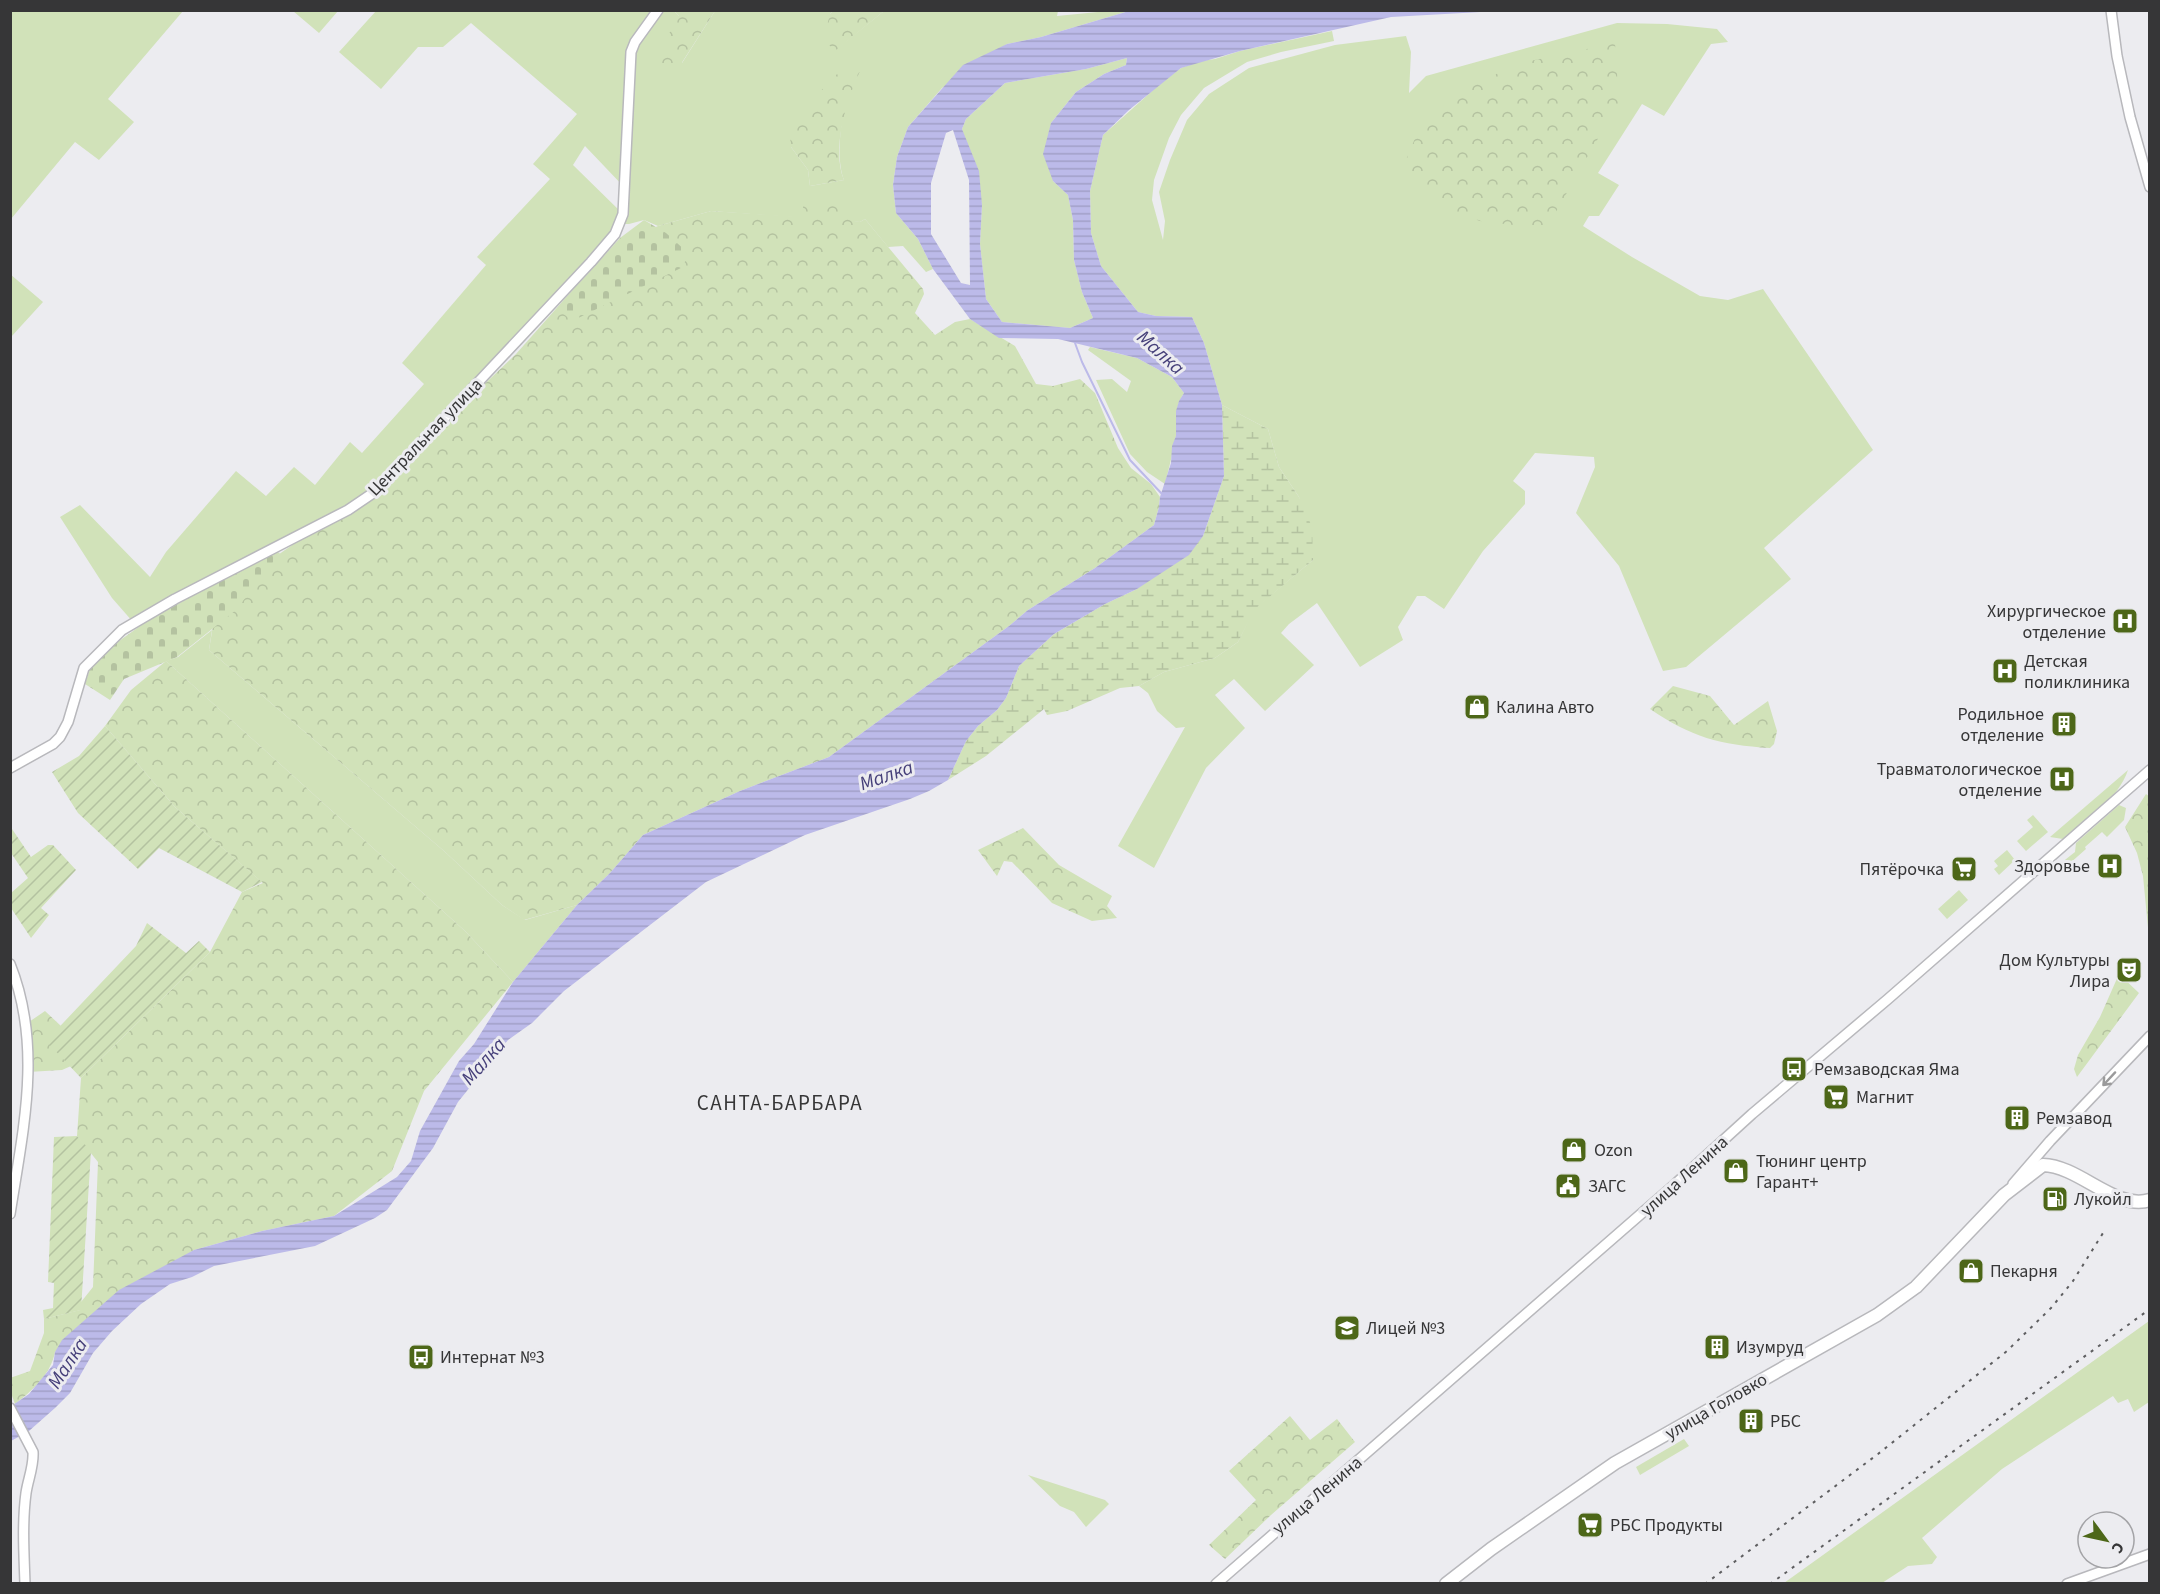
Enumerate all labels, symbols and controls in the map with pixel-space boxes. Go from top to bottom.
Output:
water label: Малка [1130,324,1190,382]
street label: Центральная улица [362,373,488,502]
place label: Хирургическое отделение [1987,599,2106,645]
hospital icon: Хирургическое отделение [2110,606,2140,636]
place label: Детская поликлиника [2024,649,2130,695]
hospital icon: Детская поликлиника [1990,656,2020,686]
shop icon: Калина Авто [1462,692,1492,722]
place label: Калина Авто [1496,695,1594,720]
place label: Родильное отделение [1958,702,2044,748]
building icon: Родильное отделение [2049,709,2079,739]
water label: Малка [856,754,917,798]
place label: Травматологическое отделение [1877,757,2042,803]
hospital icon: Травматологическое отделение [2047,764,2077,794]
hospital icon: Здоровье [2095,851,2125,881]
supermarket icon: Пятёрочка [1949,854,1979,884]
place label: Здоровье [2014,854,2090,879]
place label: Пятёрочка [1859,857,1944,882]
place label: Дом Культуры Лира [1999,948,2110,994]
theatre icon: Дом Культуры Лира [2114,955,2144,985]
water label: Малка [455,1032,513,1092]
bus stop icon: Ремзаводская Яма [1779,1054,1809,1084]
place label: Ремзаводская Яма [1814,1057,1960,1082]
one-way arrow [2102,1071,2116,1086]
supermarket icon: Магнит [1821,1082,1851,1112]
place label: Магнит [1856,1085,1914,1110]
district label: САНТА-БАРБАРА [697,1088,863,1118]
building icon: Ремзавод [2002,1103,2032,1133]
place label: Ремзавод [2036,1106,2112,1131]
street label: улица Ленина [1635,1130,1734,1223]
shop icon: Ozon [1559,1135,1589,1165]
place label: Ozon [1594,1138,1633,1163]
place label: Тюнинг центр Гарант+ [1756,1149,1867,1195]
shop icon: Тюнинг центр Гарант+ [1721,1156,1751,1186]
public building icon: ЗАГС [1553,1171,1583,1201]
place label: ЗАГС [1588,1174,1626,1199]
fuel station icon: Лукойл [2040,1184,2070,1214]
place label: Лукойл [2074,1187,2132,1212]
shop icon: Пекарня [1956,1256,1986,1286]
place label: Пекарня [1990,1259,2058,1284]
school or university icon: Лицей №3 [1332,1313,1362,1343]
place label: Лицей №3 [1366,1316,1445,1341]
building icon: Изумруд [1702,1332,1732,1362]
water label: Малка [41,1333,95,1394]
place label: Изумруд [1736,1335,1804,1360]
bus stop icon: Интернат №3 [406,1342,436,1372]
place label: Интернат №3 [440,1345,545,1370]
street label: улица Головко [1660,1367,1772,1446]
building icon: РБС [1736,1406,1766,1436]
place label: РБС [1770,1409,1801,1434]
street label: улица Ленина [1267,1450,1368,1540]
supermarket icon: РБС Продукты [1575,1510,1605,1540]
north arrow [2076,1510,2136,1570]
place label: РБС Продукты [1610,1513,1723,1538]
text: С [2106,1538,2130,1558]

